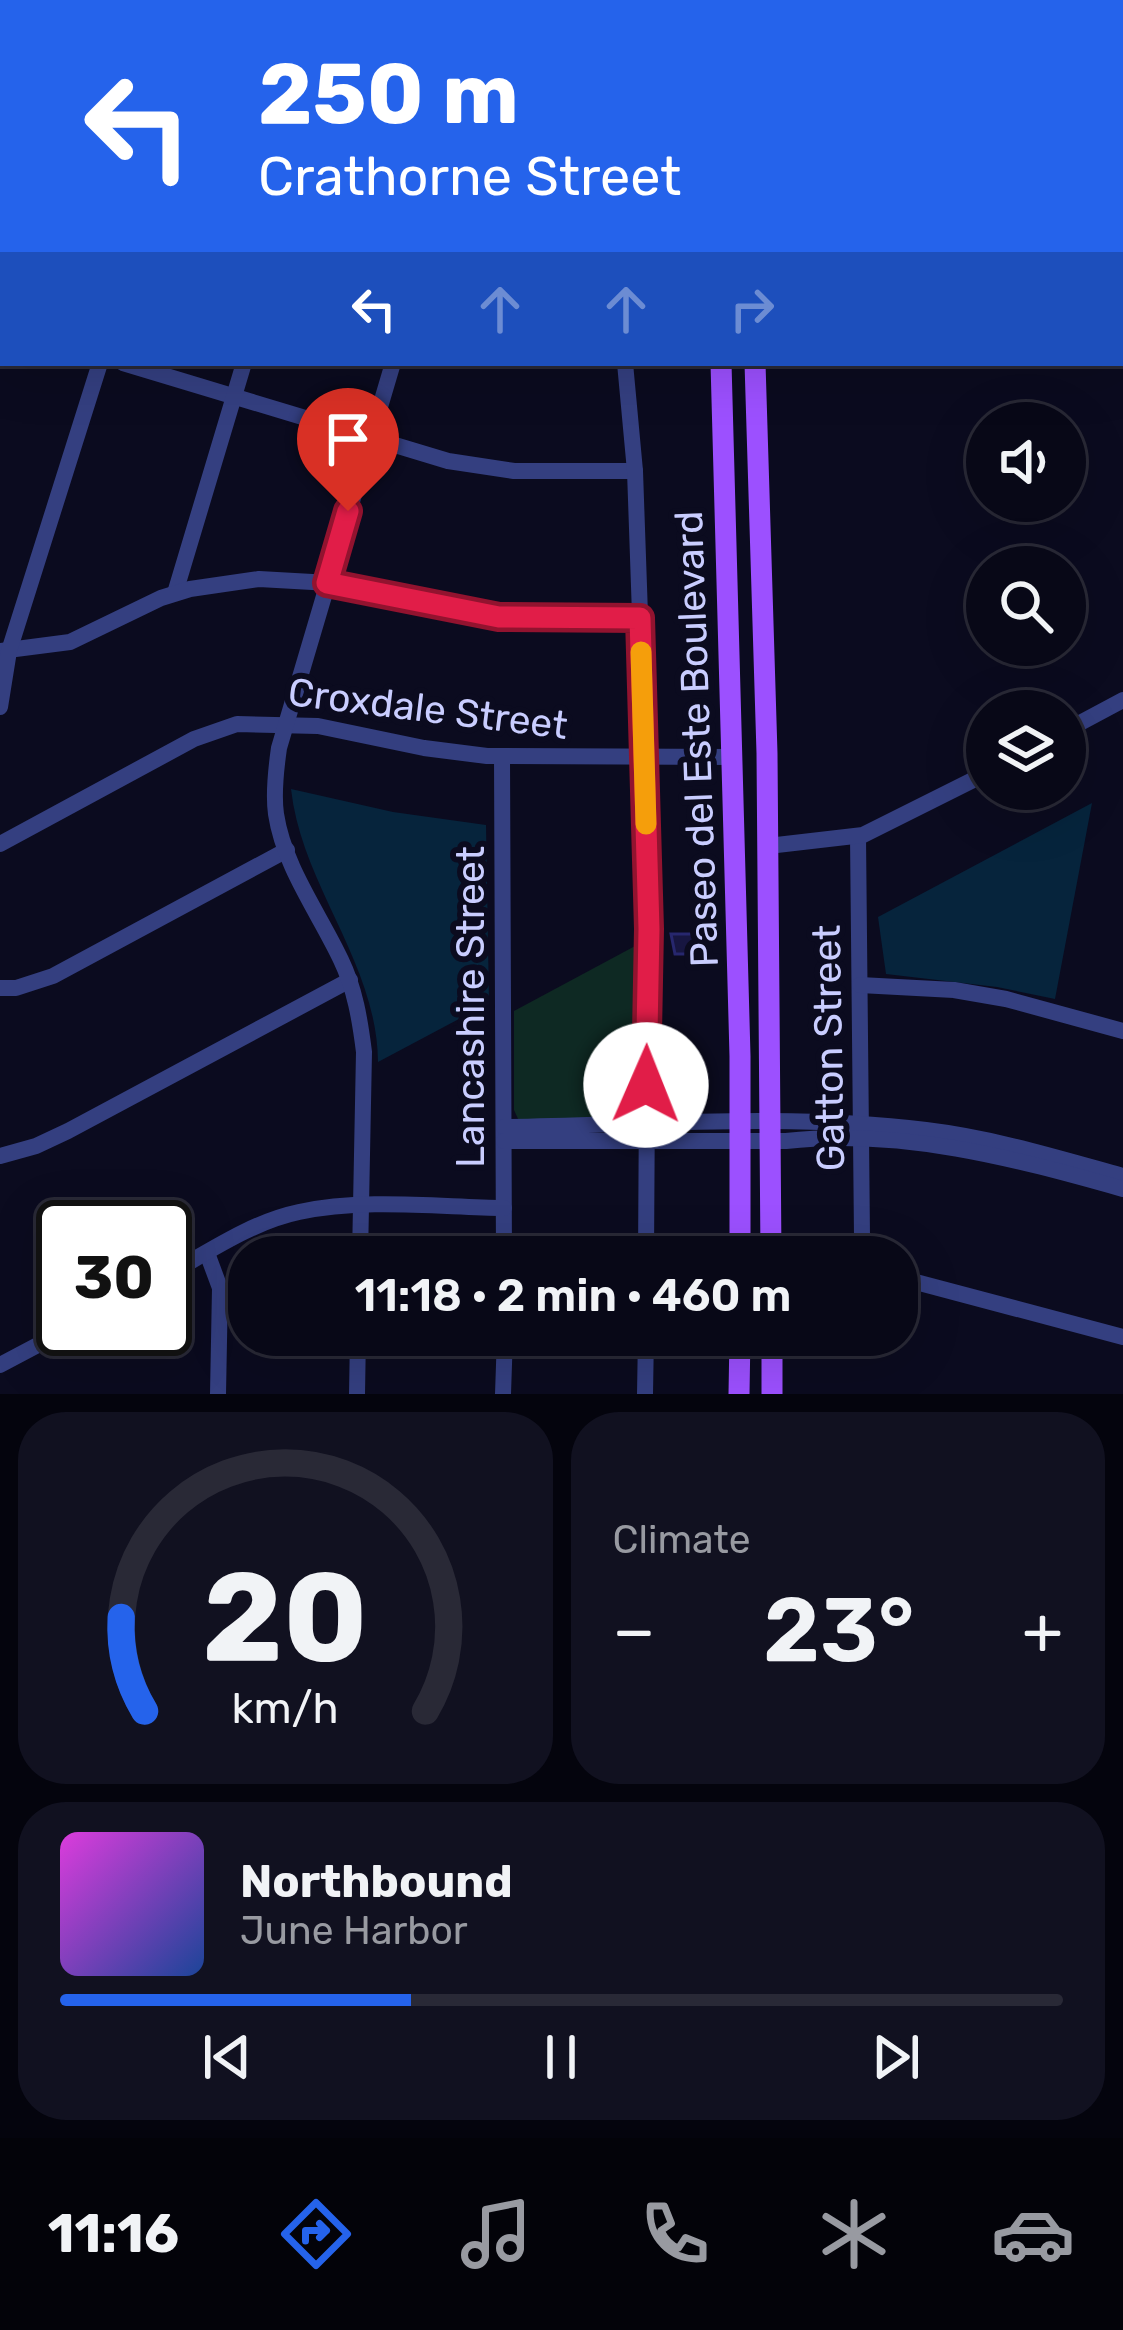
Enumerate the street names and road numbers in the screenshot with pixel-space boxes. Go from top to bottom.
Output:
street label: Paseo del Este Boulevard [666,510,728,968]
street label: Croxdale Street [286,669,570,749]
street label: Lancashire Street [448,846,494,1168]
street label: Gatton Street [804,924,854,1172]

